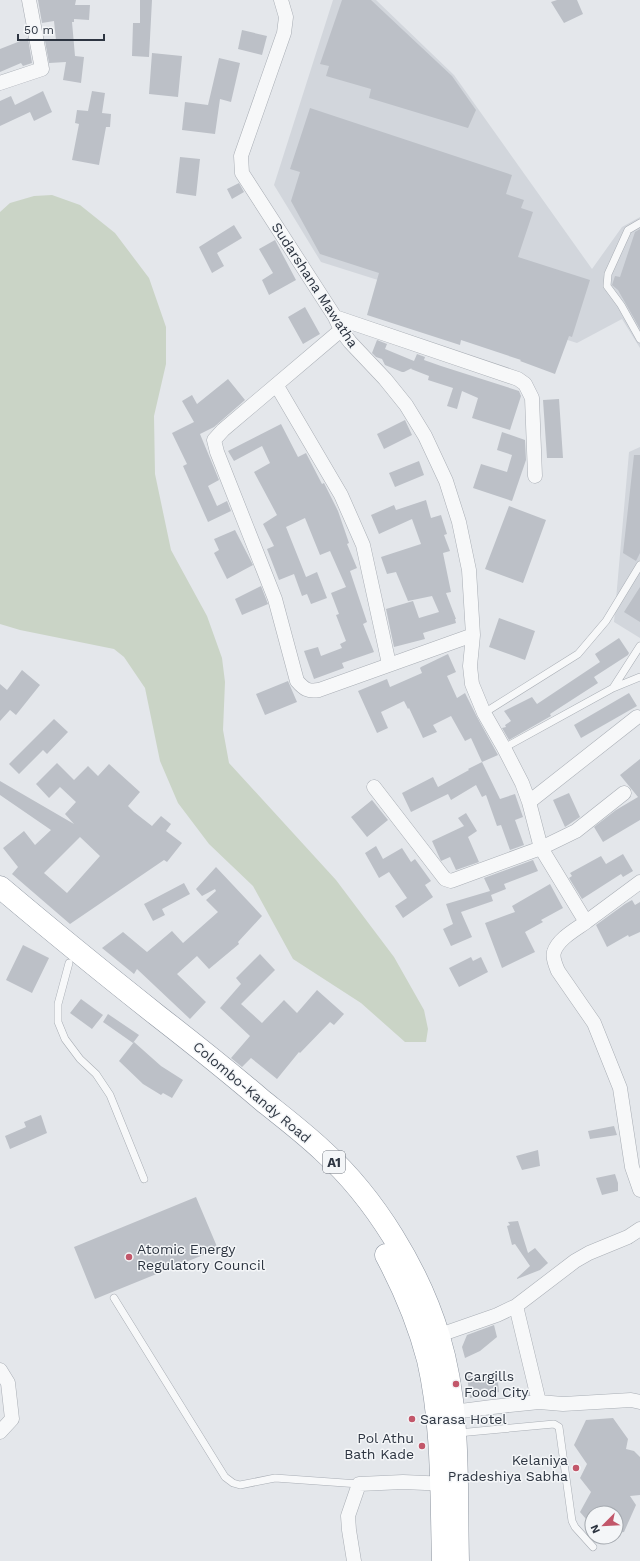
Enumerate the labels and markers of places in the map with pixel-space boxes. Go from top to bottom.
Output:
place label: Atomic Energy Regulatory Council [137,1241,266,1273]
marker: Atomic Energy Regulatory Council [124,1252,134,1262]
place label: Cargills Food City [464,1368,529,1400]
marker: Cargills Food City [451,1379,461,1389]
place label: Sarasa Hotel [420,1411,507,1427]
marker: Sarasa Hotel [407,1414,417,1424]
place label: Pol Athu Bath Kade [344,1430,414,1462]
marker: Pol Athu Bath Kade [417,1441,427,1451]
place label: Kelaniya Pradeshiya Sabha [448,1452,568,1484]
marker: Kelaniya Pradeshiya Sabha [571,1463,581,1473]

